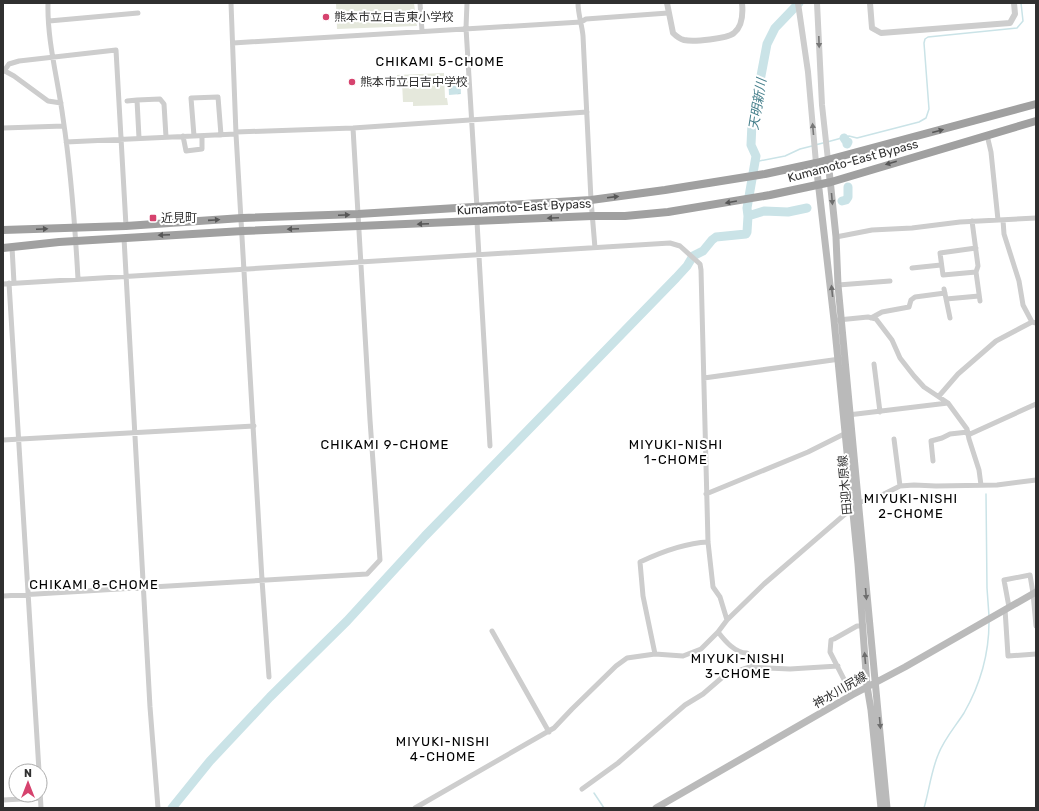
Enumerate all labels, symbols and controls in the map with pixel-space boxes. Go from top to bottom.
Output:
place label: 熊本市立日吉東小学校 [334,10,454,24]
marker: 熊本市立日吉東小学校 [321,12,331,22]
one-way arrow [816,36,822,49]
district label: CHIKAMI 5-CHOME [375,54,505,69]
place label: 熊本市立日吉中学校 [360,75,468,89]
water label: 天明新川 [746,75,769,131]
marker: 熊本市立日吉中学校 [347,77,357,87]
one-way arrow [810,123,817,135]
one-way arrow [932,128,944,134]
street label: Kumamoto-East Bypass [786,137,920,185]
one-way arrow [885,160,897,166]
one-way arrow [829,193,836,205]
one-way arrow [607,194,619,200]
street label: Kumamoto-East Bypass [456,196,592,218]
one-way arrow [725,199,737,205]
place label: 近見町 [161,211,197,225]
one-way arrow [338,212,351,218]
marker: 近見町 [148,213,158,223]
one-way arrow [546,215,559,221]
one-way arrow [208,217,220,224]
one-way arrow [416,221,429,227]
one-way arrow [36,226,49,232]
one-way arrow [287,226,299,233]
one-way arrow [158,232,170,239]
one-way arrow [828,285,835,297]
district label: CHIKAMI 9-CHOME [321,437,449,452]
district label: MIYUKI-NISHI 1-CHOME [629,437,723,467]
street label: 田迎木原線 [835,454,855,516]
district label: MIYUKI-NISHI 2-CHOME [864,491,958,521]
district label: CHIKAMI 8-CHOME [29,577,159,592]
one-way arrow [863,588,870,600]
district label: MIYUKI-NISHI 3-CHOME [691,651,785,681]
one-way arrow [862,652,869,664]
street label: 神水川尻線 [811,669,869,711]
one-way arrow [876,717,883,729]
district label: MIYUKI-NISHI 4-CHOME [396,734,490,764]
north arrow [8,763,48,803]
text: N [24,767,32,780]

